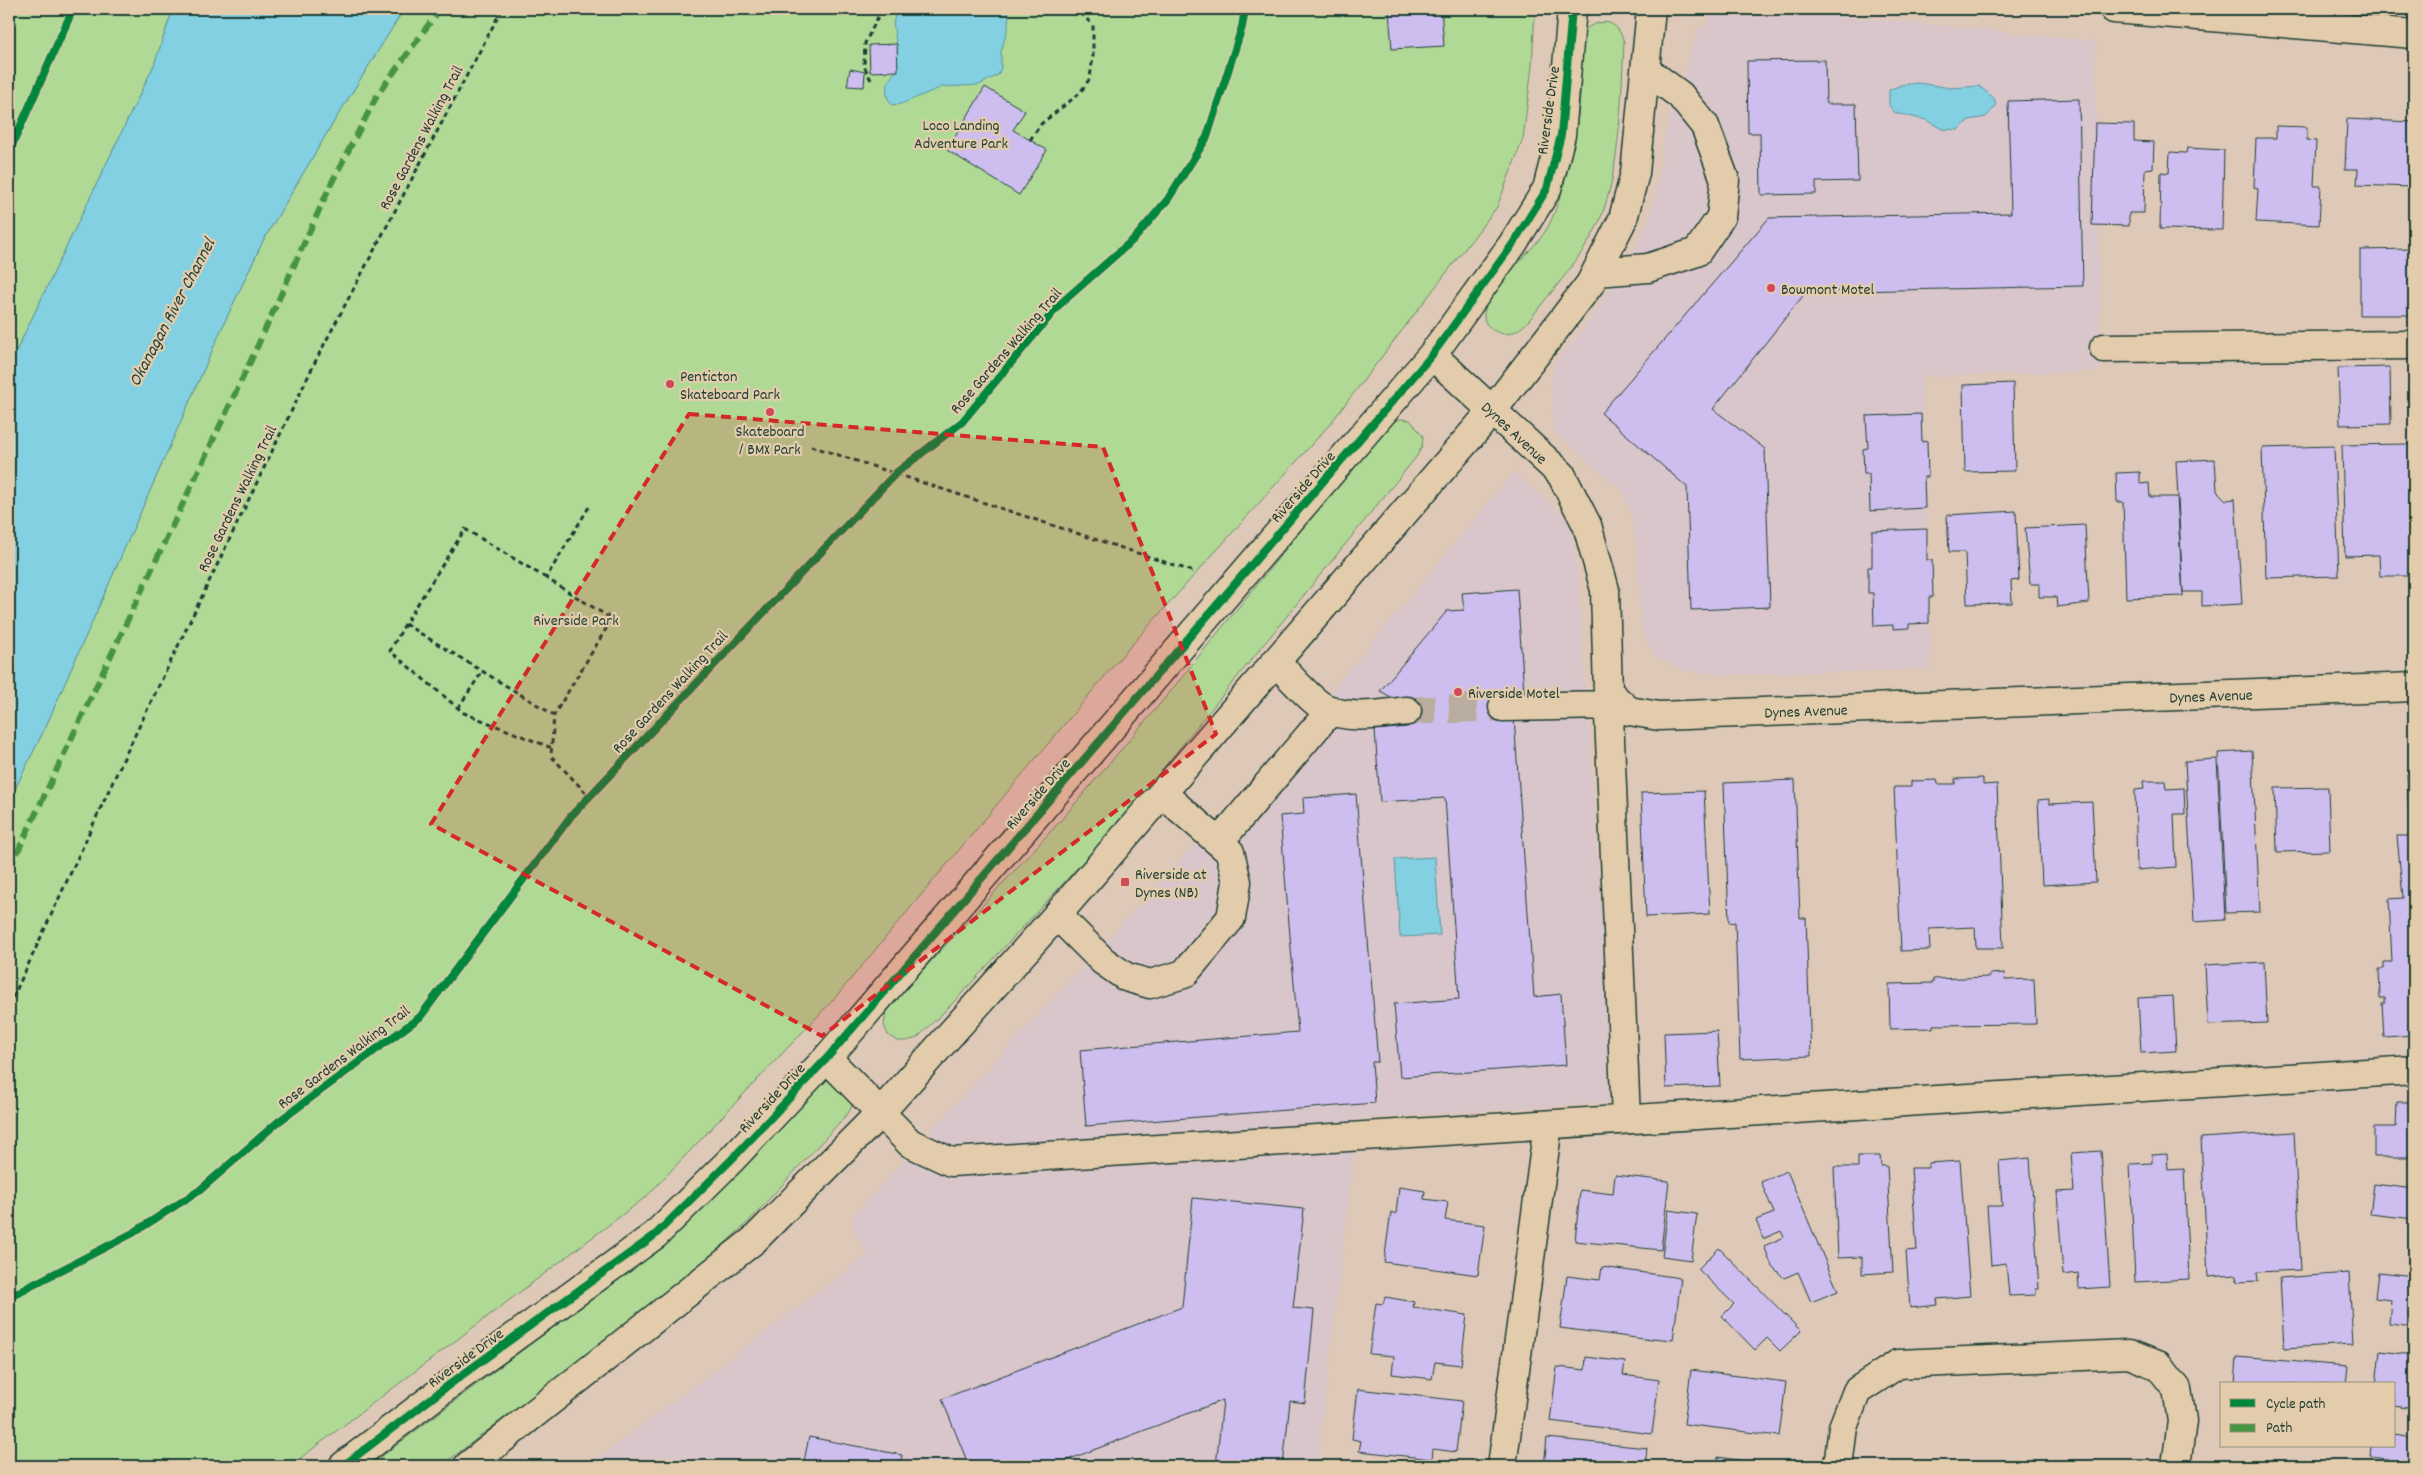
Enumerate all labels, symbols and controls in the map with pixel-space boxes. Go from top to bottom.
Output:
street label: Rose Gardens Walking Trail [374,62,470,215]
street label: Riverside Drive [1532,65,1567,156]
park label: Loco Landing Adventure Park [914,115,1008,156]
water label: Okanagan River Channel [124,233,224,392]
place label: Bowmont Motel [1781,279,1875,302]
marker: Bowmont Motel [1765,282,1777,294]
street label: Rose Gardens Walking Trail [945,283,1068,420]
place label: Penticton Skateboard Park [680,366,780,407]
marker: Penticton Skateboard Park [664,378,676,390]
street label: Dynes Avenue [1475,397,1552,471]
marker: Skateboard / BMX Park [764,406,776,418]
place label: Skateboard / BMX Park [735,421,805,462]
street label: Rose Gardens Walking Trail [193,422,284,576]
street label: Riverside Drive [1266,446,1342,529]
park label: Riverside Park [533,610,619,633]
street label: Rose Gardens Walking Trail [608,626,734,759]
place label: Riverside Motel [1468,683,1560,706]
street label: Dynes Avenue [2169,685,2253,710]
marker: Riverside Motel [1452,686,1464,698]
street label: Dynes Avenue [1764,700,1848,725]
street label: Riverside Drive [1001,753,1077,836]
place label: Riverside at Dynes (NB) [1135,864,1207,905]
marker: Riverside at Dynes (NB) [1119,876,1131,888]
street label: Rose Gardens Walking Trail [273,1000,416,1116]
street label: Riverside Drive [734,1058,812,1139]
street label: Riverside Drive [424,1324,509,1395]
legend [2220,1382,2396,1448]
text: Cycle path [2266,1394,2326,1416]
text: Path [2266,1418,2292,1440]

